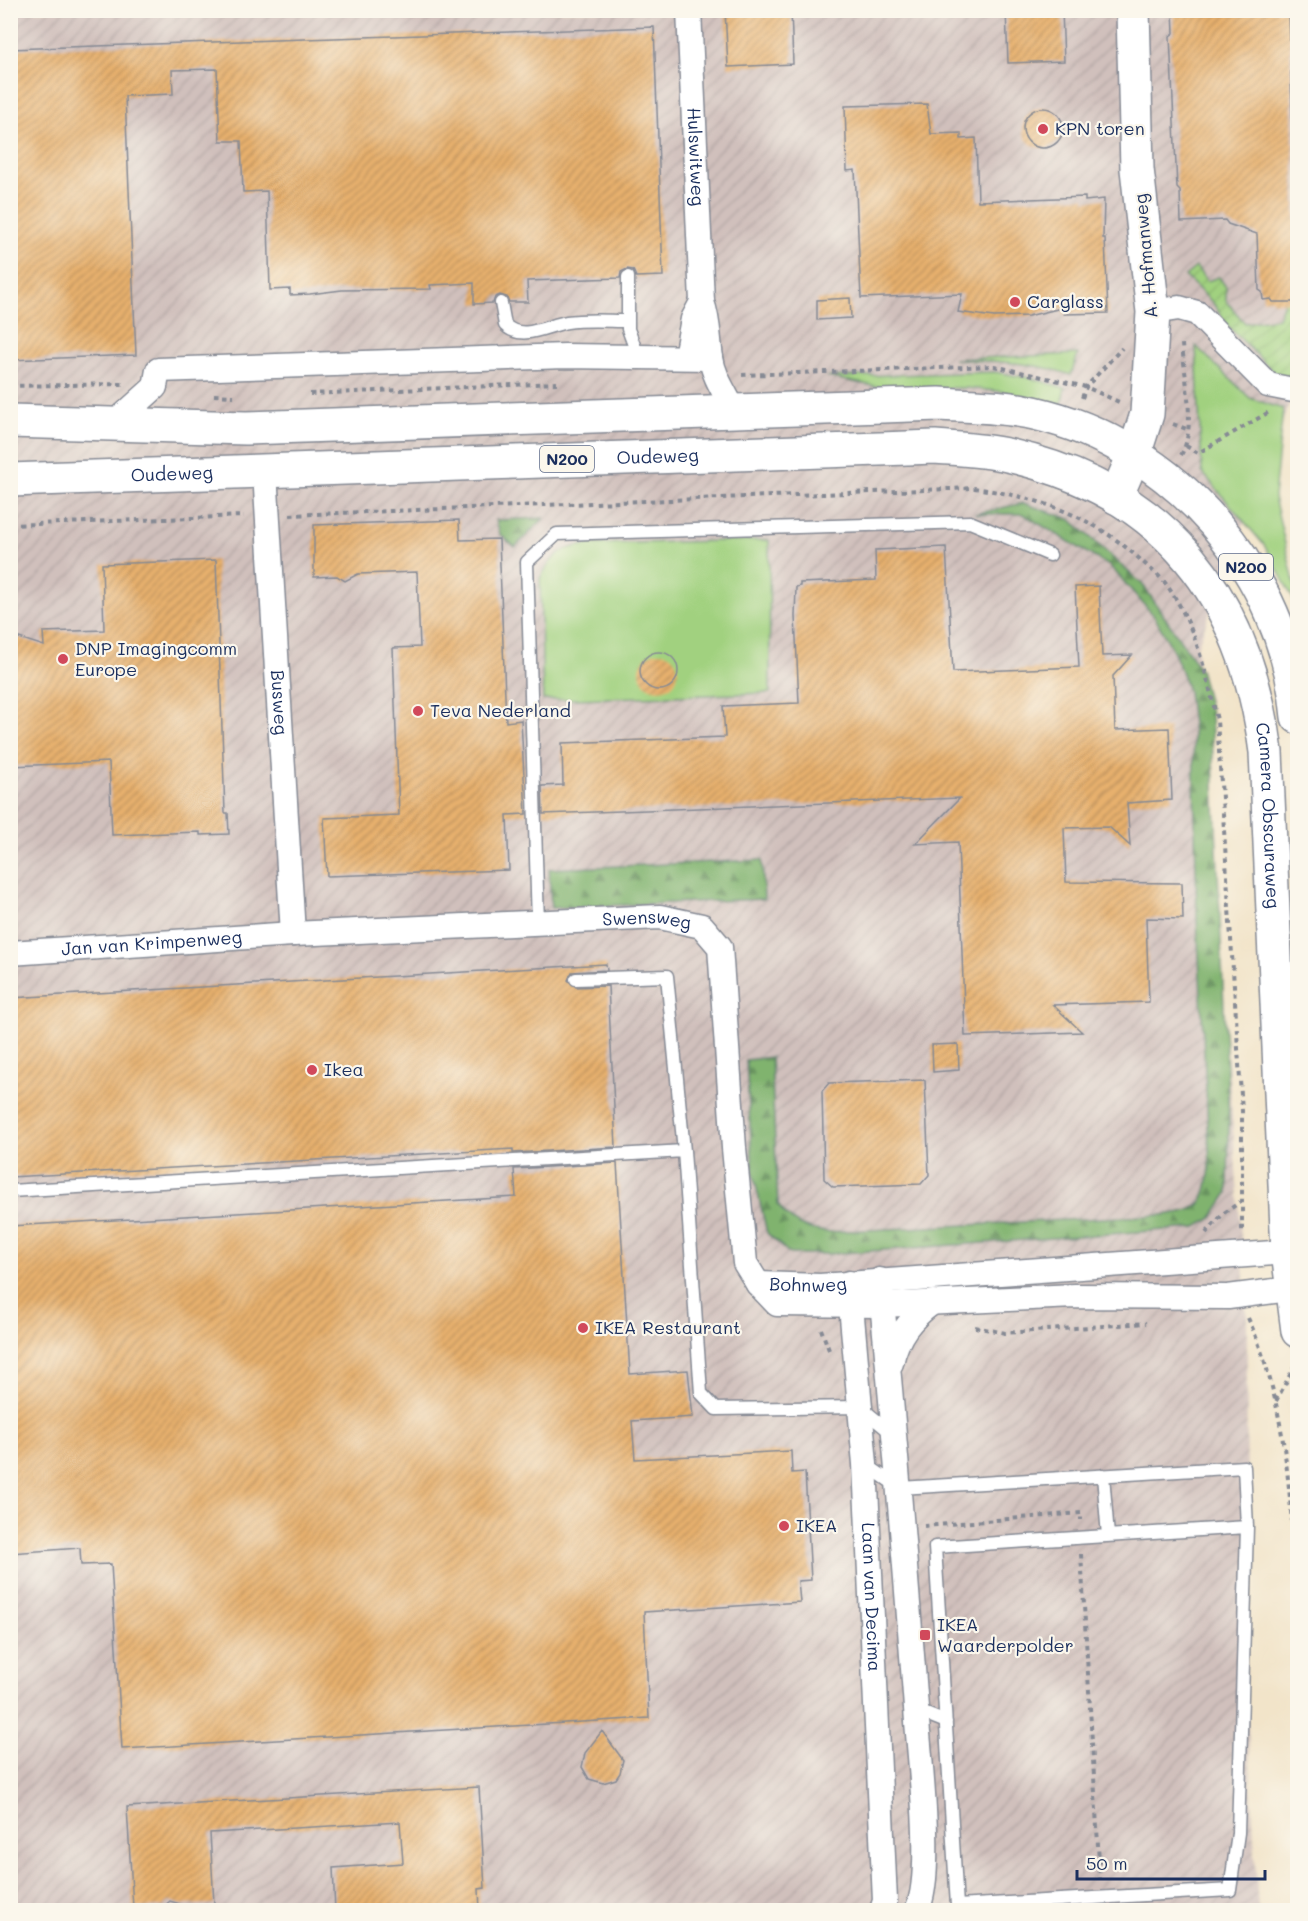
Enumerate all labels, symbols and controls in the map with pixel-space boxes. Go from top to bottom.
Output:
street label: Hulswitweg [682,107,711,207]
place label: KPN toren [1055,116,1145,140]
marker: KPN toren [1036,122,1050,136]
street label: A. Hofmanweg [1128,193,1162,319]
place label: Carglass [1027,289,1104,313]
marker: Carglass [1008,295,1022,309]
street label: Oudeweg [616,442,699,469]
road number: N200 [540,446,594,472]
street label: Oudeweg [130,460,213,487]
road number: N200 [1219,554,1273,580]
place label: DNP Imagingcomm Europe [75,636,237,681]
marker: DNP Imagingcomm Europe [56,652,70,666]
street label: Busweg [266,669,294,736]
place label: Teva Nederland [430,698,571,722]
marker: Teva Nederland [411,704,425,718]
street label: Camera Obscuraweg [1251,720,1286,909]
street label: Swensweg [602,903,694,934]
street label: Jan van Krimpenweg [60,924,243,961]
place label: Ikea [324,1057,364,1081]
marker: Ikea [305,1063,319,1077]
street label: Bohnweg [769,1271,847,1297]
place label: IKEA Restaurant [595,1315,741,1339]
marker: IKEA Restaurant [576,1321,590,1335]
place label: IKEA [796,1513,838,1537]
marker: IKEA [777,1519,791,1533]
street label: Laan van Decima [857,1522,887,1672]
place label: IKEA Waarderpolder [937,1612,1074,1657]
marker: IKEA Waarderpolder [918,1628,932,1642]
scale bar [1077,1843,1264,1881]
text: 50 m [1086,1851,1128,1875]

